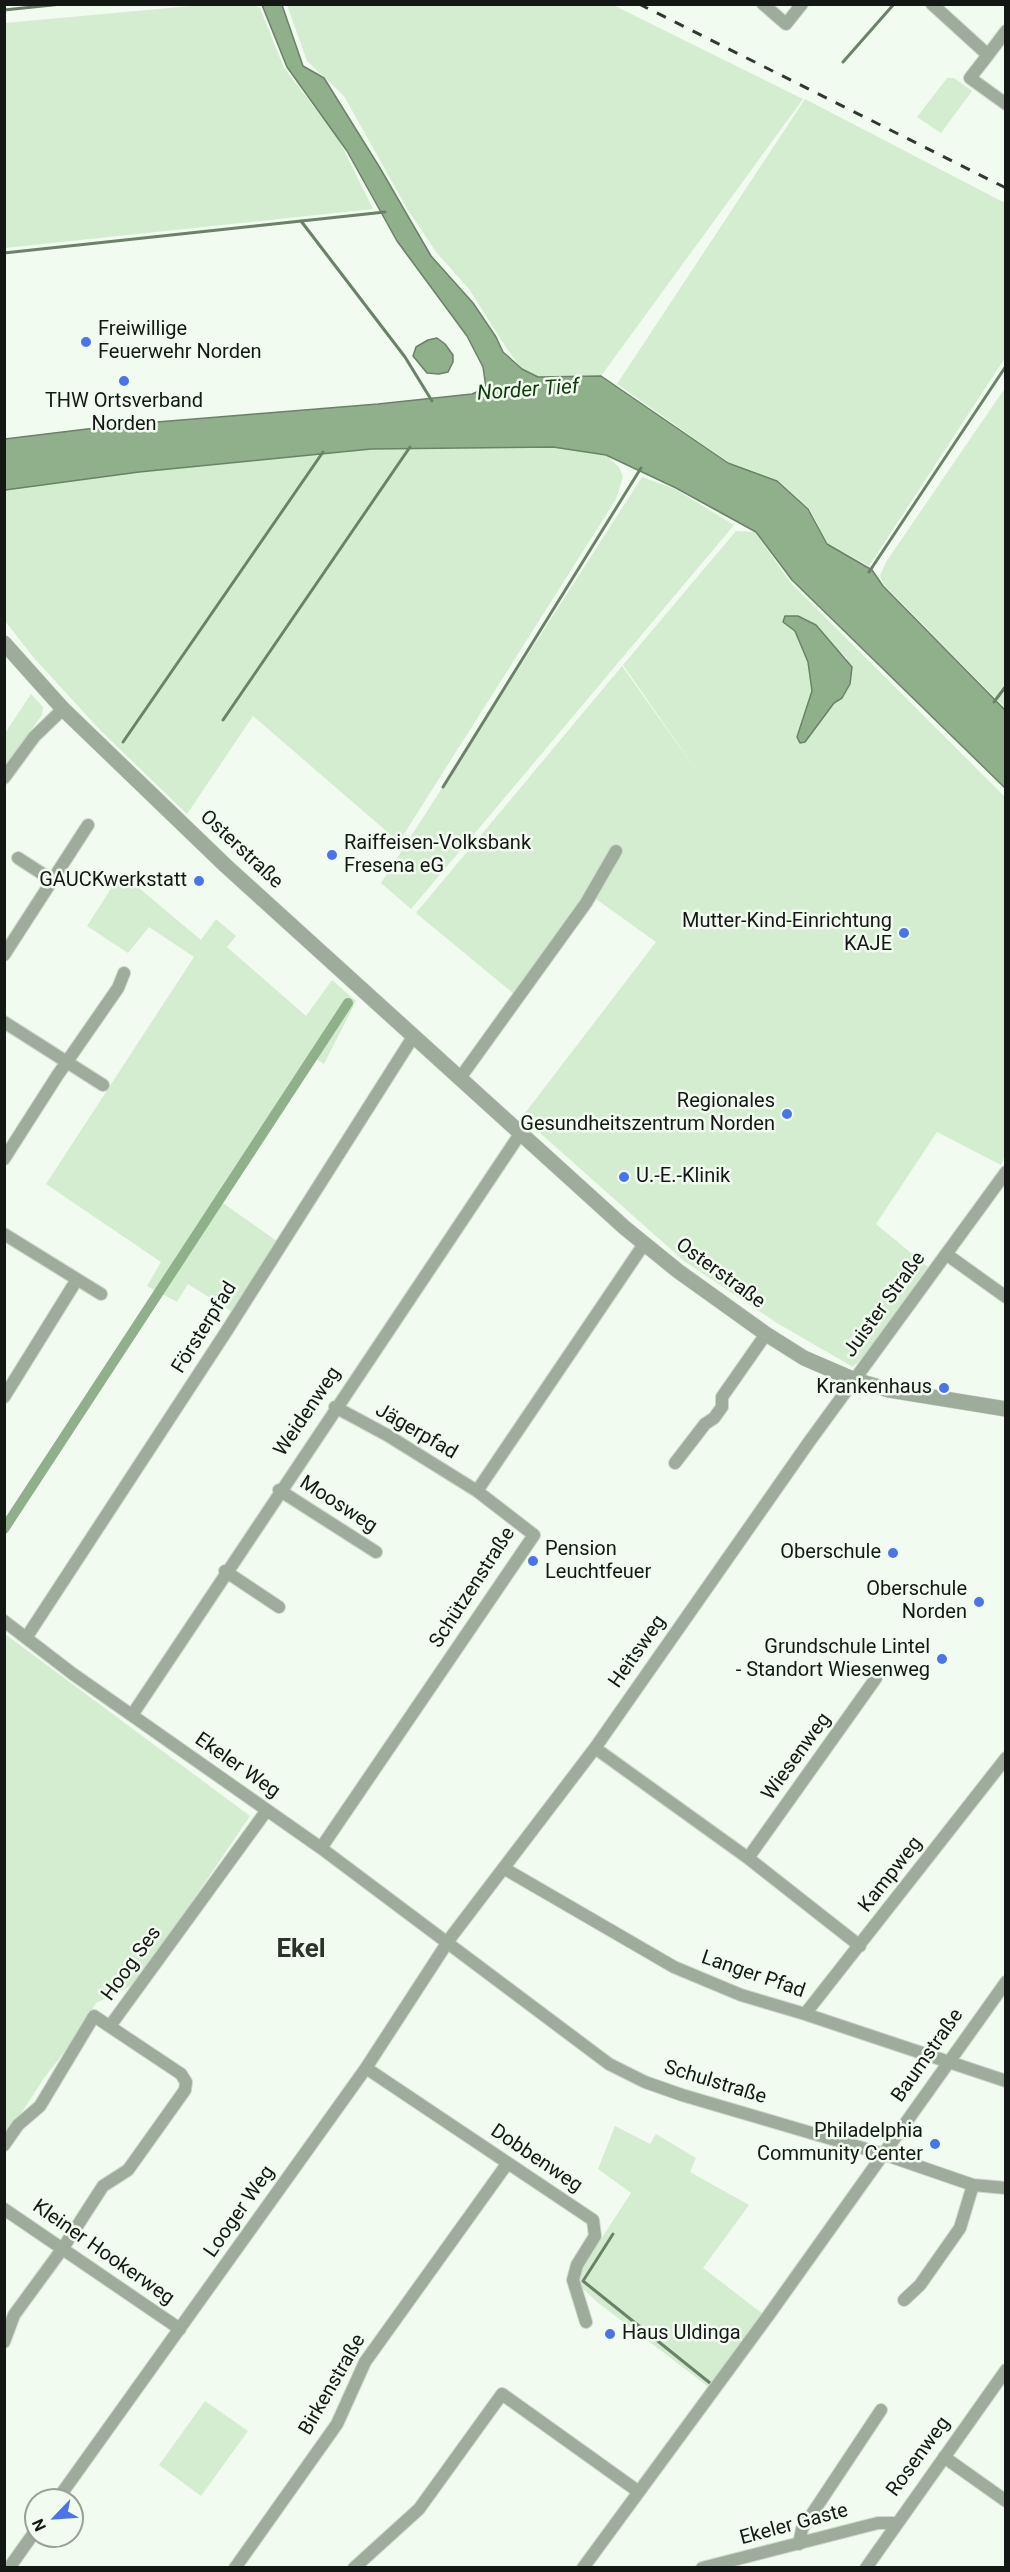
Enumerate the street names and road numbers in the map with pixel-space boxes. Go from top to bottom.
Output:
street label: Osterstraße [195,806,287,894]
street label: Osterstraße [671,1234,769,1314]
street label: Juister Straße [839,1248,931,1362]
street label: Försterpfad [167,1278,243,1378]
street label: Weidenweg [269,1363,347,1461]
street label: Jägerpfad [371,1399,461,1465]
street label: Moosweg [295,1471,381,1539]
street label: Schützenstraße [425,1523,521,1653]
street label: Heitsweg [604,1611,672,1693]
street label: Wiesenweg [757,1709,837,1805]
street label: Ekeler Weg [190,1728,284,1804]
street label: Kampweg [854,1833,928,1917]
street label: Hoog Ses [97,1922,167,2006]
street label: Langer Pfad [698,1946,808,2004]
street label: Baumstraße [887,2005,969,2107]
street label: Schulstraße [661,2056,769,2110]
street label: Dobbenweg [486,2120,586,2198]
street label: Looger Weg [200,2162,280,2262]
street label: Kleiner Hookerweg [27,2195,179,2311]
street label: Birkenstraße [295,2330,371,2440]
street label: Rosenweg [882,2413,956,2501]
street label: Ekeler Gaste [737,2499,851,2551]

